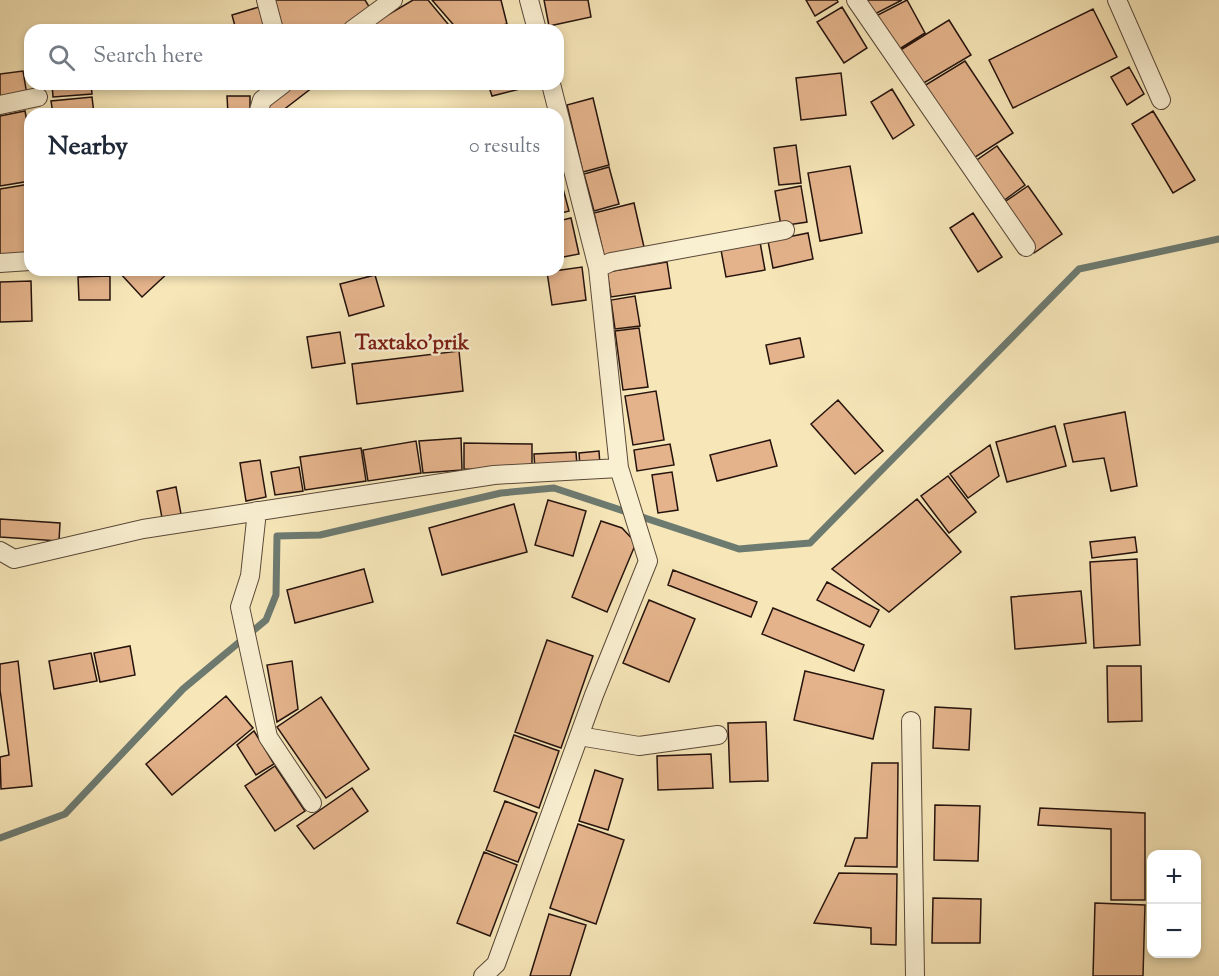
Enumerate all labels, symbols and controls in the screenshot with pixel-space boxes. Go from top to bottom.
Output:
search box [24,24,564,90]
icon: search [45,41,78,74]
text: Search here [93,41,203,73]
text: Nearby [48,129,128,166]
text: 0 results [469,133,540,162]
district label: Taxtako'prik [355,329,470,359]
map controls [1147,850,1201,958]
button: + [1147,850,1201,904]
button: − [1147,904,1201,958]

